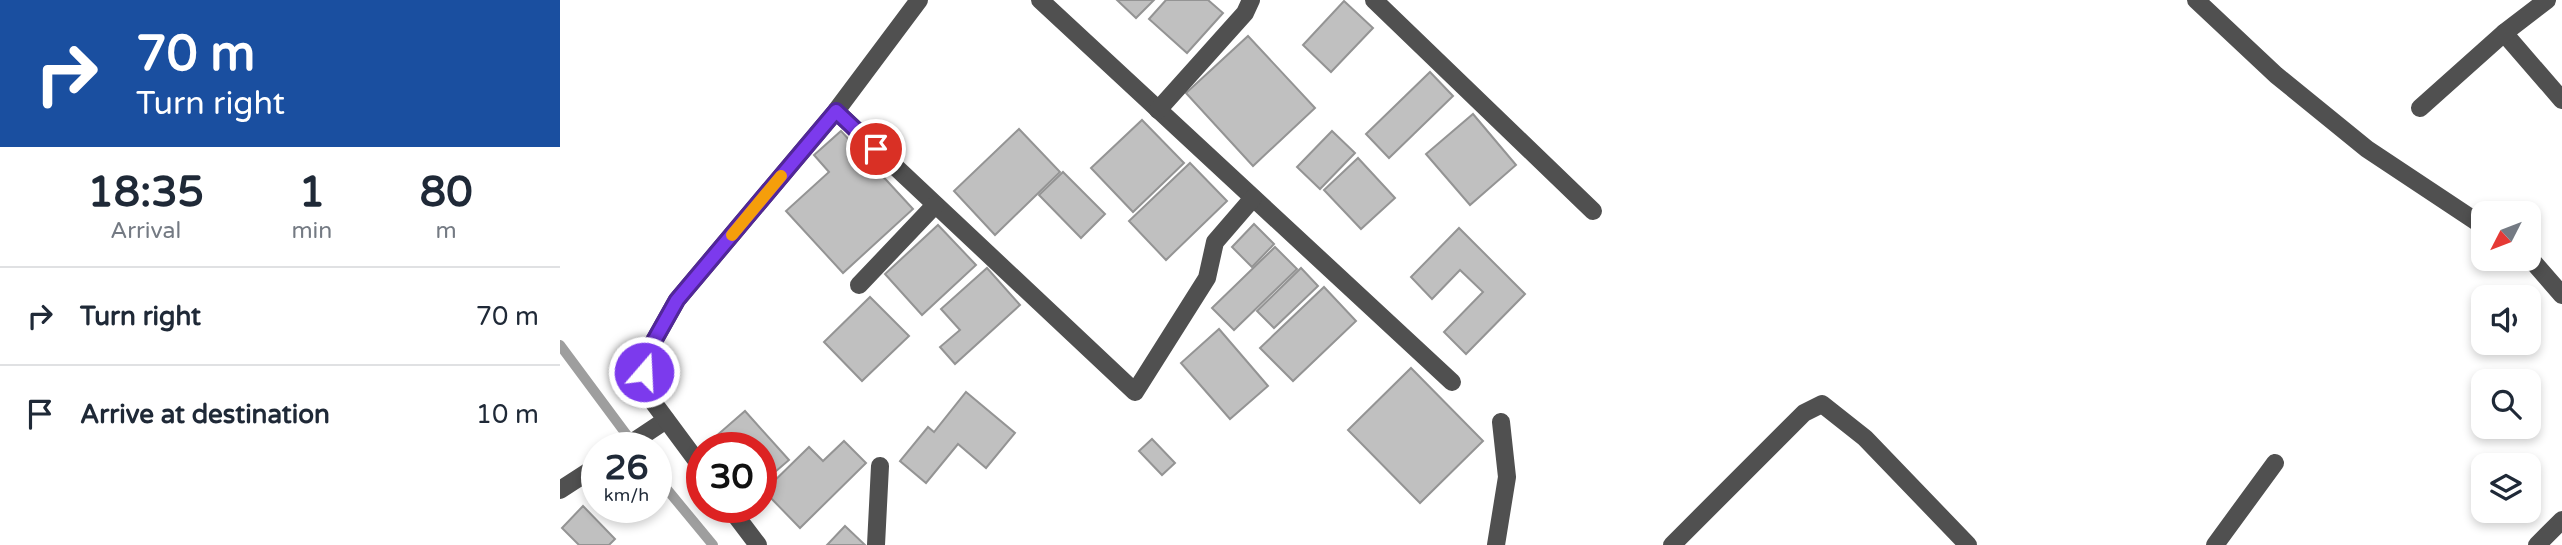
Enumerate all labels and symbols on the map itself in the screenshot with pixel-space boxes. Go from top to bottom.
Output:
pin [846,119,906,179]
north arrow [2471,201,2541,271]
position arrow [607,335,681,409]
speed limit sign: 30 [686,432,777,523]

